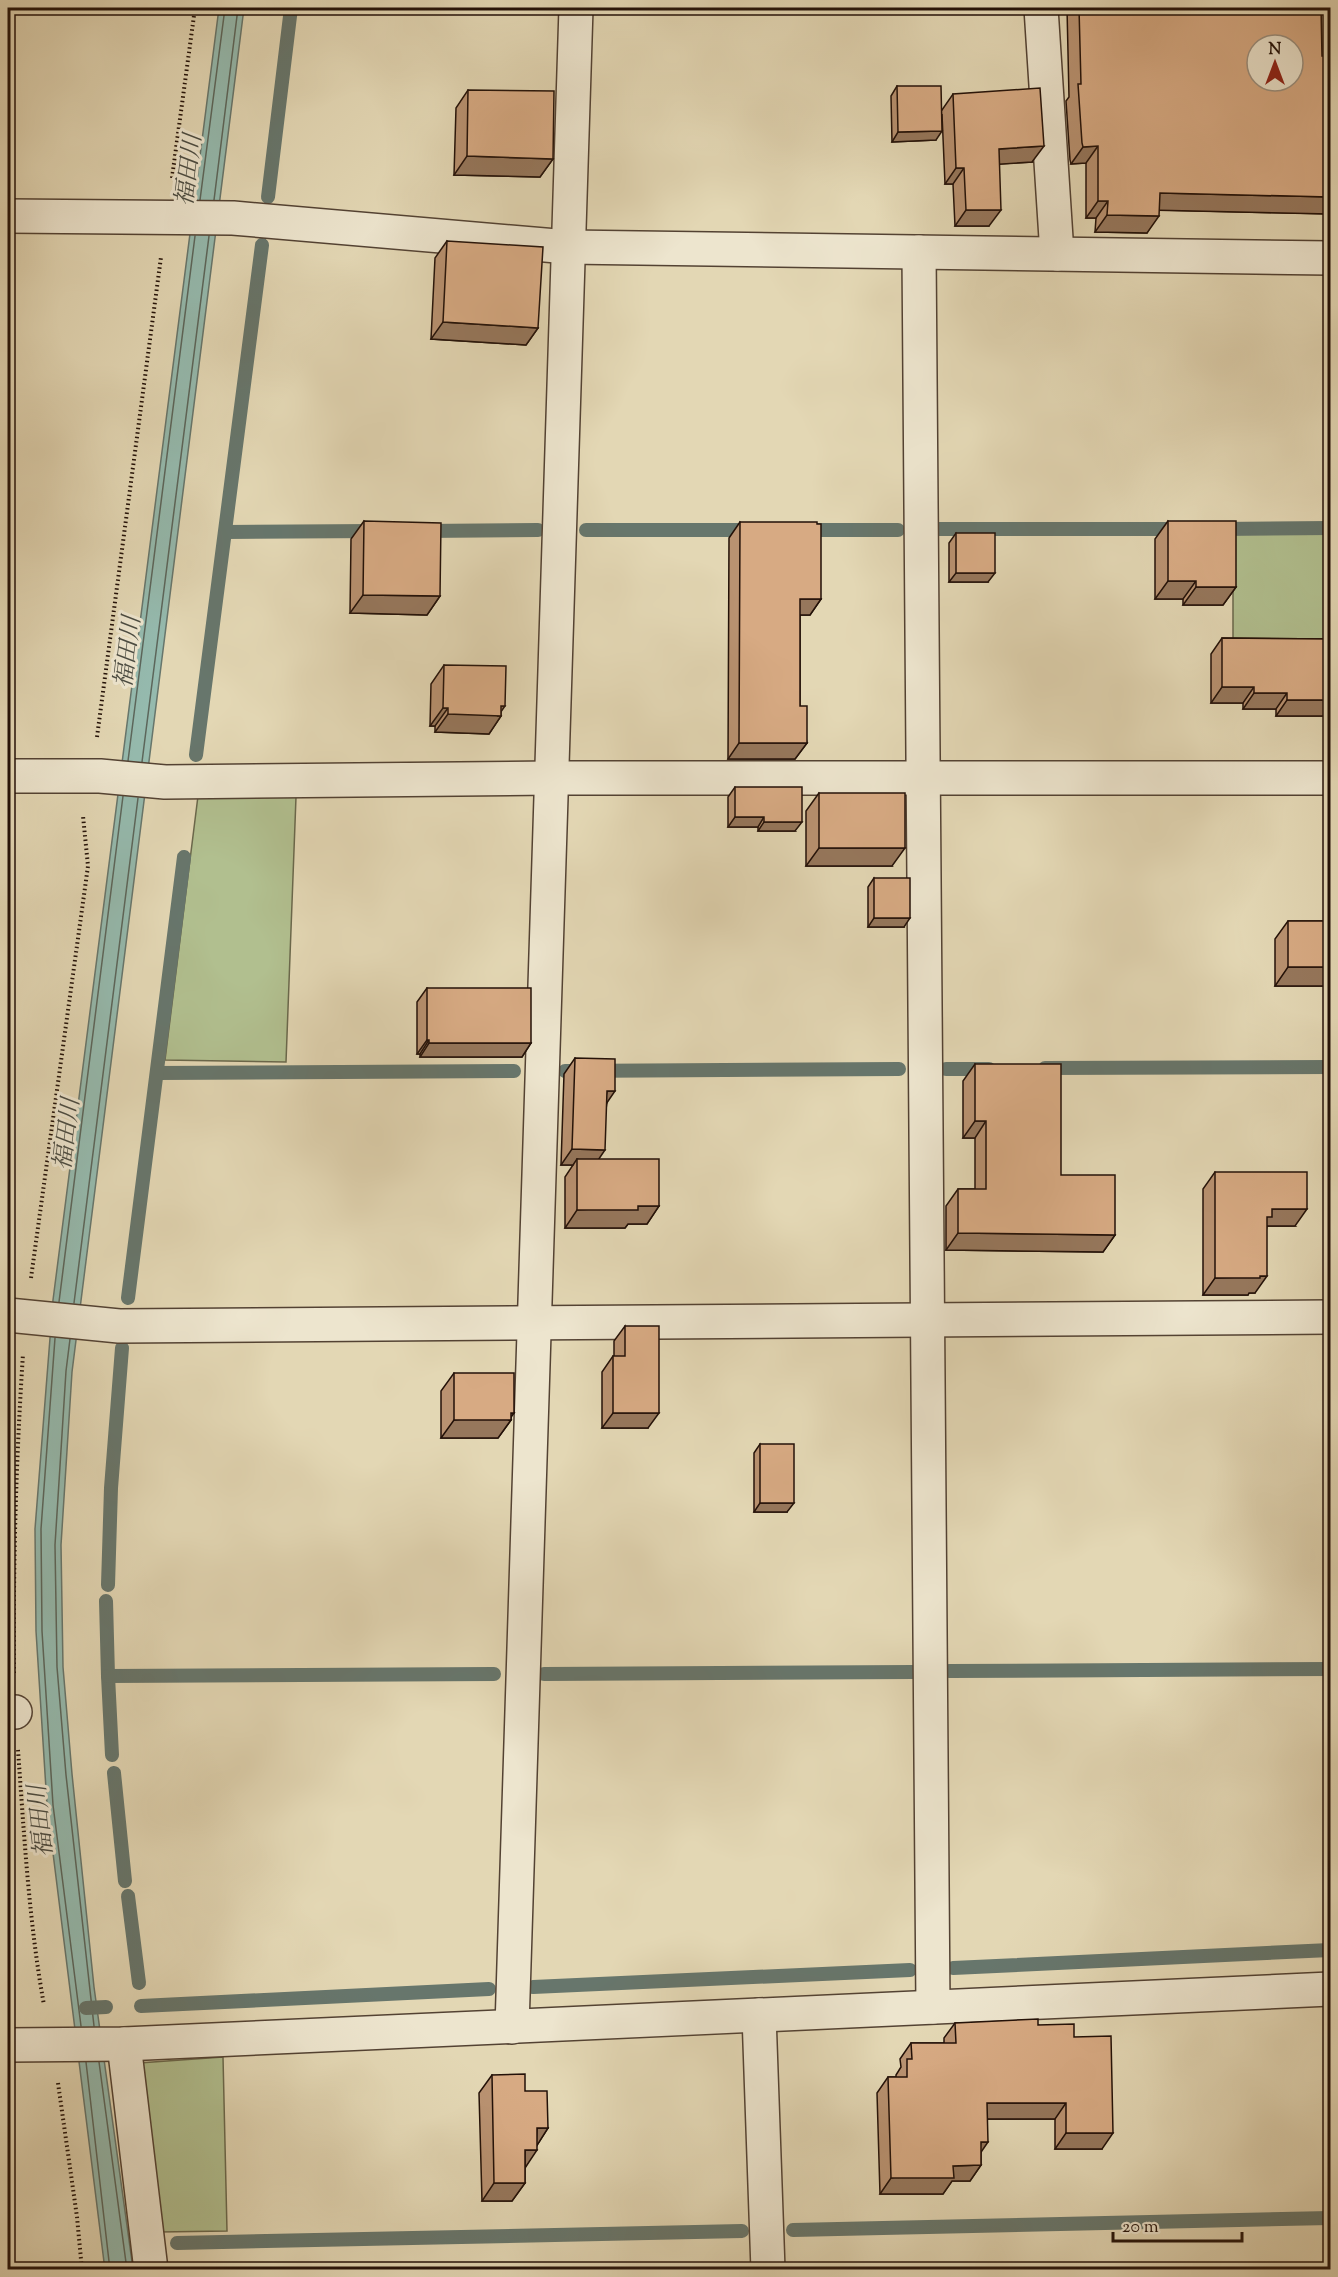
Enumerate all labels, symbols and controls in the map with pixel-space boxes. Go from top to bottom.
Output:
north arrow [1245,33,1305,93]
text: N [1269,39,1282,62]
water label: 福田川 [169,129,212,208]
water label: 福田川 [108,611,151,690]
water label: 福田川 [47,1093,90,1172]
water label: 福田川 [21,1780,63,1858]
scale bar [1113,2205,1242,2243]
text: 20 m [1122,2215,1159,2241]

